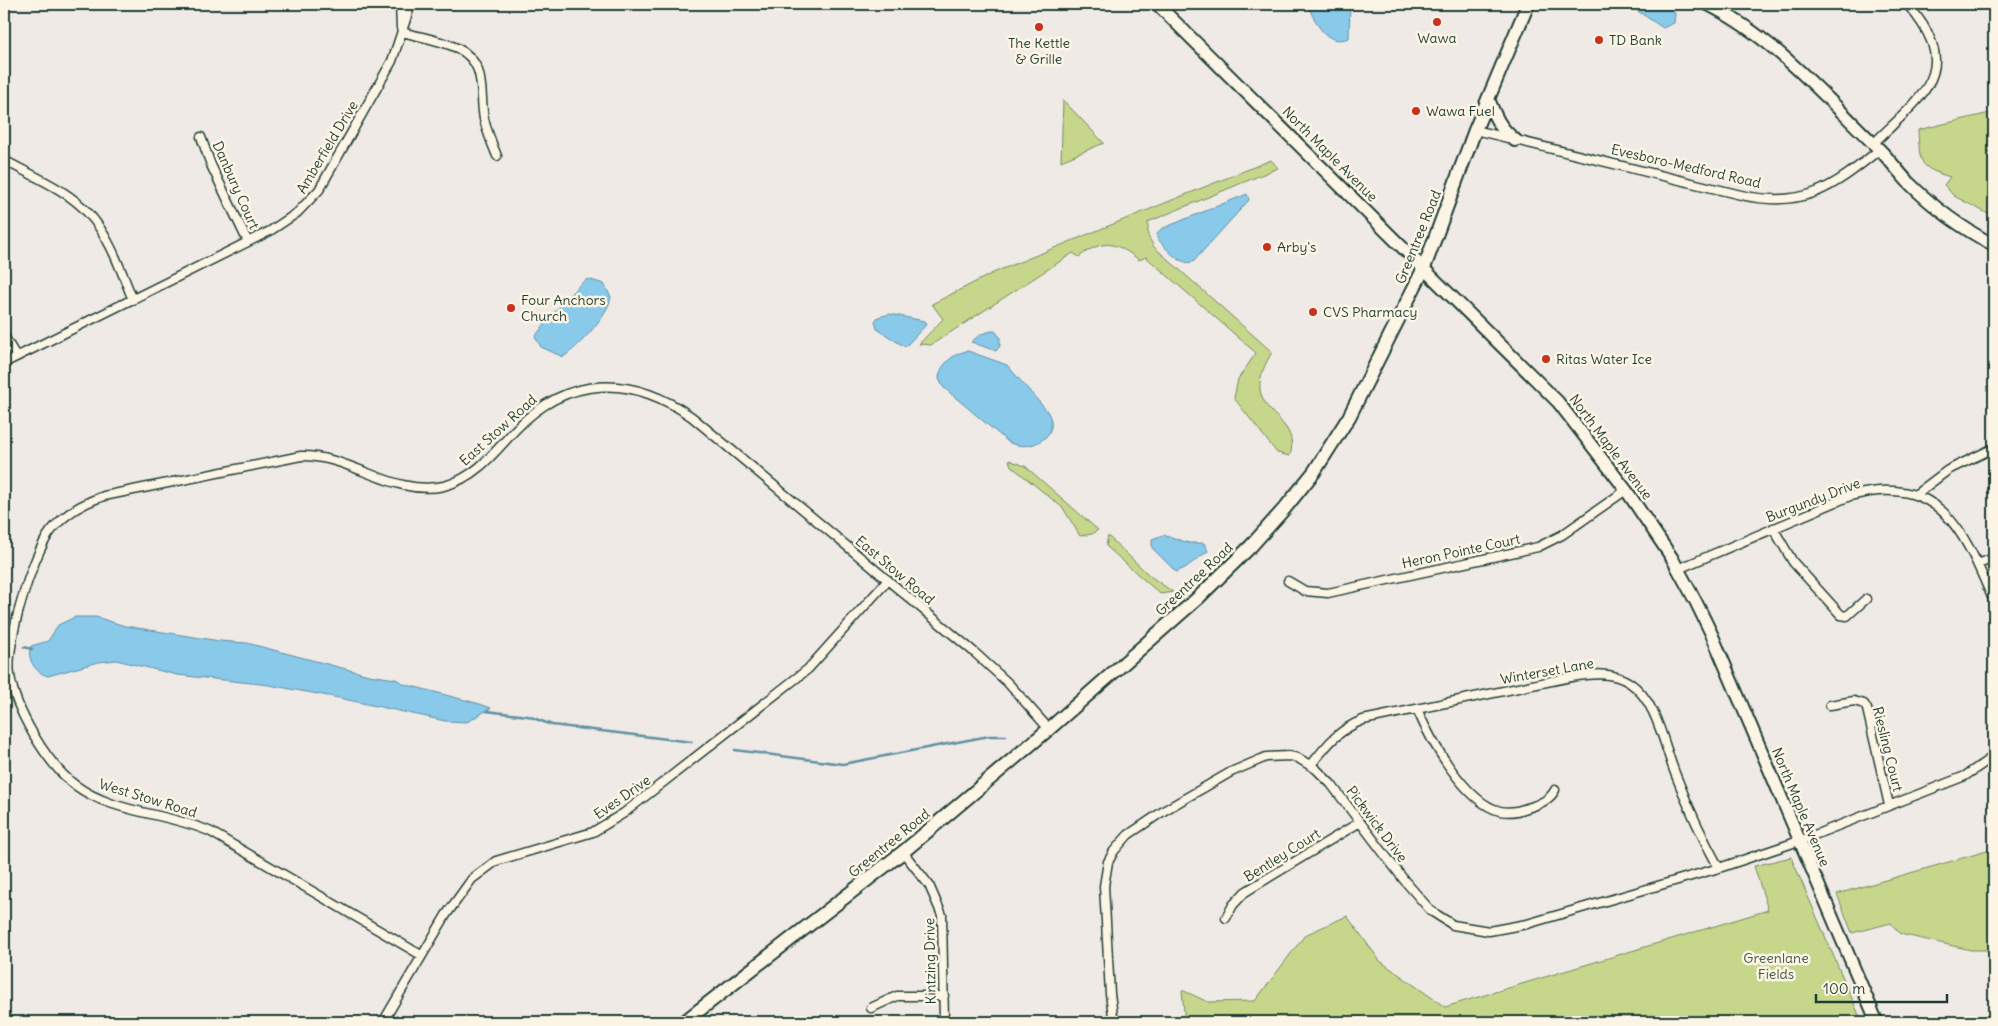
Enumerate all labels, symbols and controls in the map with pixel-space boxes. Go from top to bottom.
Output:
marker: Wawa [1431,16,1443,28]
marker: The Kettle & Grille [1033,21,1045,33]
place label: Wawa [1417,29,1457,47]
place label: TD Bank [1609,31,1662,49]
place label: The Kettle & Grille [1008,34,1070,68]
marker: TD Bank [1593,34,1605,46]
street label: Amberfield Drive [292,97,362,197]
place label: Wawa Fuel [1426,102,1495,120]
street label: North Maple Avenue [1279,103,1381,205]
marker: Wawa Fuel [1410,105,1422,117]
street label: Danbury Court [209,138,264,232]
street label: Evesboro-Medford Road [1609,140,1763,192]
street label: Greentree Road [1391,187,1445,287]
place label: Arby's [1277,238,1316,256]
marker: Arby's [1261,241,1273,253]
place label: Four Anchors Church [521,291,606,325]
marker: Four Anchors Church [505,302,517,314]
place label: CVS Pharmacy [1323,303,1418,321]
marker: CVS Pharmacy [1307,306,1319,318]
place label: Ritas Water Ice [1556,350,1652,368]
marker: Ritas Water Ice [1540,353,1552,365]
street label: East Stow Road [456,391,540,469]
street label: North Maple Avenue [1565,391,1657,503]
street label: Burgundy Drive [1763,474,1863,526]
street label: Heron Pointe Court [1400,530,1522,572]
street label: East Stow Road [852,532,938,608]
street label: Greentree Road [1151,538,1237,620]
street label: Winterset Lane [1499,654,1595,688]
street label: Riesling Court [1869,705,1907,794]
street label: North Maple Avenue [1768,745,1834,869]
street label: Eves Drive [590,771,654,823]
street label: West Stow Road [97,775,199,821]
street label: Pickwick Drive [1343,782,1411,866]
street label: Greentree Road [845,805,933,881]
street label: Bentley Court [1240,824,1324,886]
street label: Kintzing Drive [920,918,940,1004]
park label: Greenlane Fields [1743,949,1809,983]
scale bar [1816,971,1947,1003]
text: 100 m [1823,979,1865,998]

